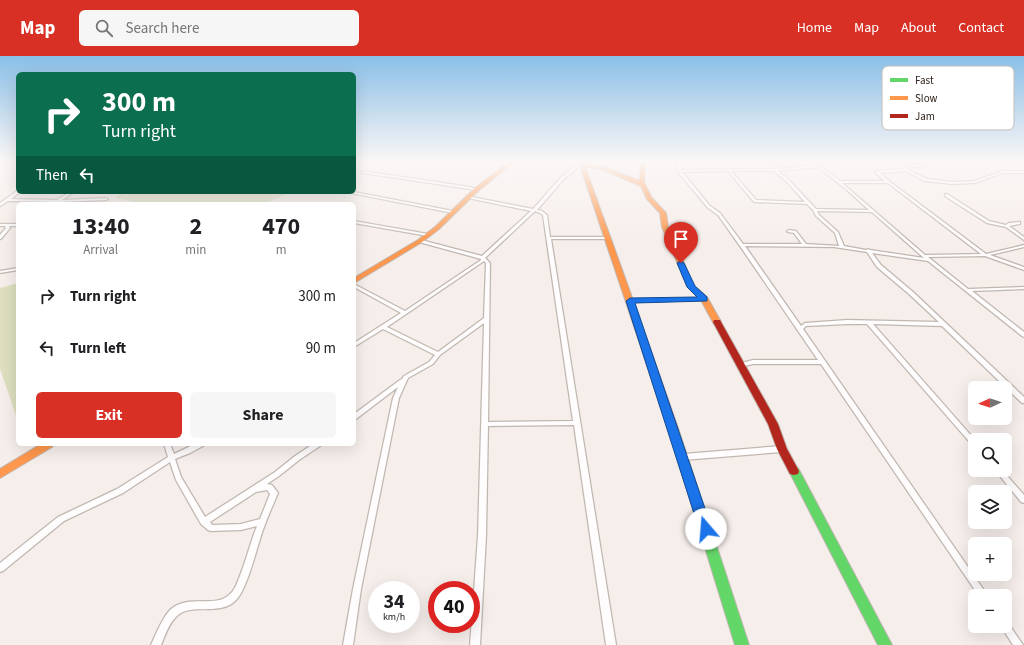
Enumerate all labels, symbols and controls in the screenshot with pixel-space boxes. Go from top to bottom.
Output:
search box [79,10,359,46]
text: Map [20,15,55,42]
icon: search [93,17,115,39]
text: Search here [125,18,199,39]
text: Home [797,18,832,38]
text: Map [854,18,879,38]
text: About [901,18,936,38]
text: Contact [958,18,1004,38]
legend [882,66,1014,130]
text: Fast [915,73,934,88]
text: 300 m [102,82,176,122]
icon: right [36,88,88,140]
text: Slow [915,91,938,106]
text: Jam [915,109,935,124]
text: Turn right [102,119,176,144]
icon: left [76,164,98,186]
text: Then [36,165,68,186]
text: 13:40 [72,209,130,244]
text: 2 [190,209,202,244]
text: 470 [262,209,300,244]
pin [664,222,698,263]
icon: arrive [670,228,692,250]
text: Arrival [83,241,118,259]
text: min [185,241,206,259]
text: m [276,241,287,259]
icon: right [36,285,58,307]
text: Turn right [70,286,136,307]
text: 300 m [298,286,336,307]
icon: left [36,337,58,359]
text: Turn left [70,338,126,359]
text: 90 m [306,338,336,359]
north arrow [968,381,1012,425]
map controls [968,381,1012,633]
button: Exit [36,392,182,438]
button: Share [190,392,336,438]
button: search [968,433,1012,477]
button: layers [968,485,1012,529]
position arrow [685,508,727,550]
button: + [968,537,1012,581]
speed limit sign: 40 [428,581,480,633]
text: 34 [383,588,405,616]
button: − [968,589,1012,633]
text: km/h [383,610,405,624]

